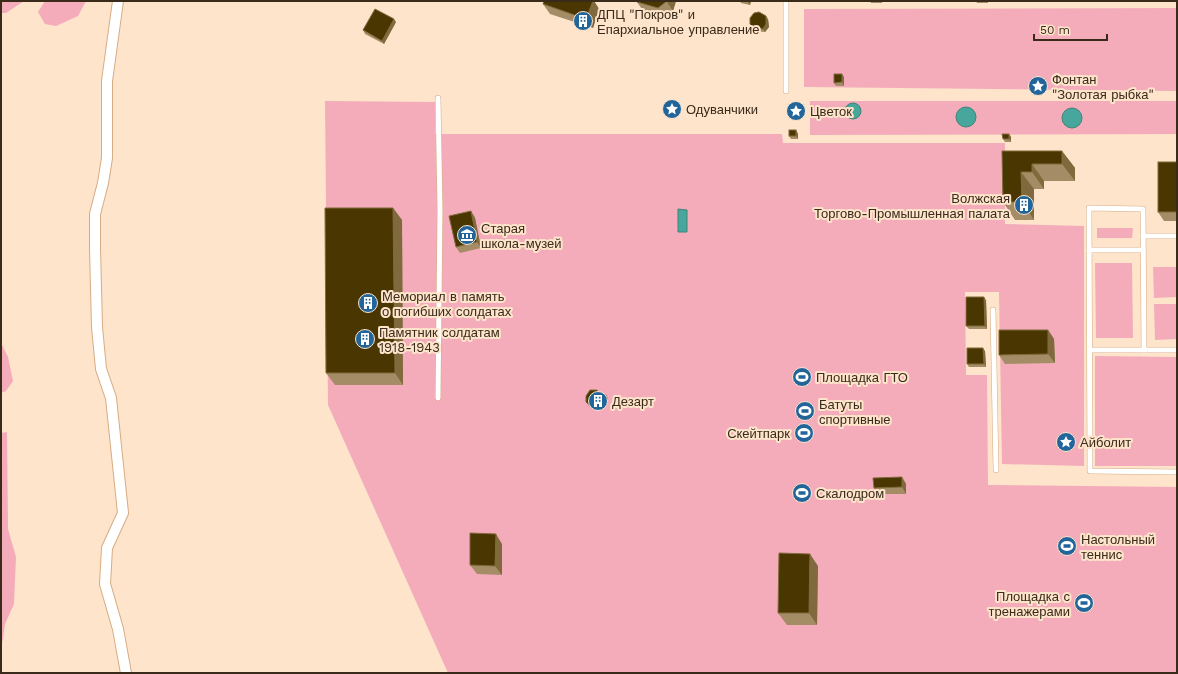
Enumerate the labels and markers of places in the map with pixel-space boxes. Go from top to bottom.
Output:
place label: ДПЦ "Покров" и Епархиальное управление [597,7,760,37]
building icon: ДПЦ "Покров" и Епархиальное управление [572,10,594,32]
place label: Фонтан "Золотая рыбка" [1052,72,1154,102]
place icon: Фонтан "Золотая рыбка" [1027,75,1049,97]
place icon: Одуванчики [661,98,683,120]
place icon: Цветок [785,100,807,122]
place label: Одуванчики [686,102,758,117]
place label: Цветок [810,104,852,119]
place label: Волжская Торгово-Промышленная палата [814,191,1011,221]
building icon: Волжская Торгово-Промышленная палата [1013,194,1035,216]
place label: Старая школа-музей [481,221,562,251]
museum icon: Старая школа-музей [456,224,478,246]
place label: Мемориал в память о погибших солдатах [382,289,512,319]
building icon: Мемориал в память о погибших солдатах [357,292,379,314]
place label: Памятник солдатам 1918-1943 [379,325,500,355]
building icon: Памятник солдатам 1918-1943 [354,328,376,350]
sports icon: Площадка ГТО [791,366,813,388]
place label: Площадка ГТО [816,370,908,385]
building icon: Дезарт [587,390,609,412]
place label: Дезарт [612,394,654,409]
place label: Батуты спортивные [819,397,891,427]
sports icon: Батуты спортивные [794,400,816,422]
sports icon: Скейтпарк [793,422,815,444]
place label: Скейтпарк [727,426,790,441]
place icon: Айболит [1055,431,1077,453]
place label: Айболит [1080,435,1131,450]
sports icon: Скалодром [791,482,813,504]
place label: Скалодром [816,486,884,501]
place label: Настольный теннис [1081,532,1155,562]
sports icon: Настольный теннис [1056,535,1078,557]
place label: Площадка с тренажерами [989,589,1070,619]
sports icon: Площадка с тренажерами [1073,592,1095,614]

